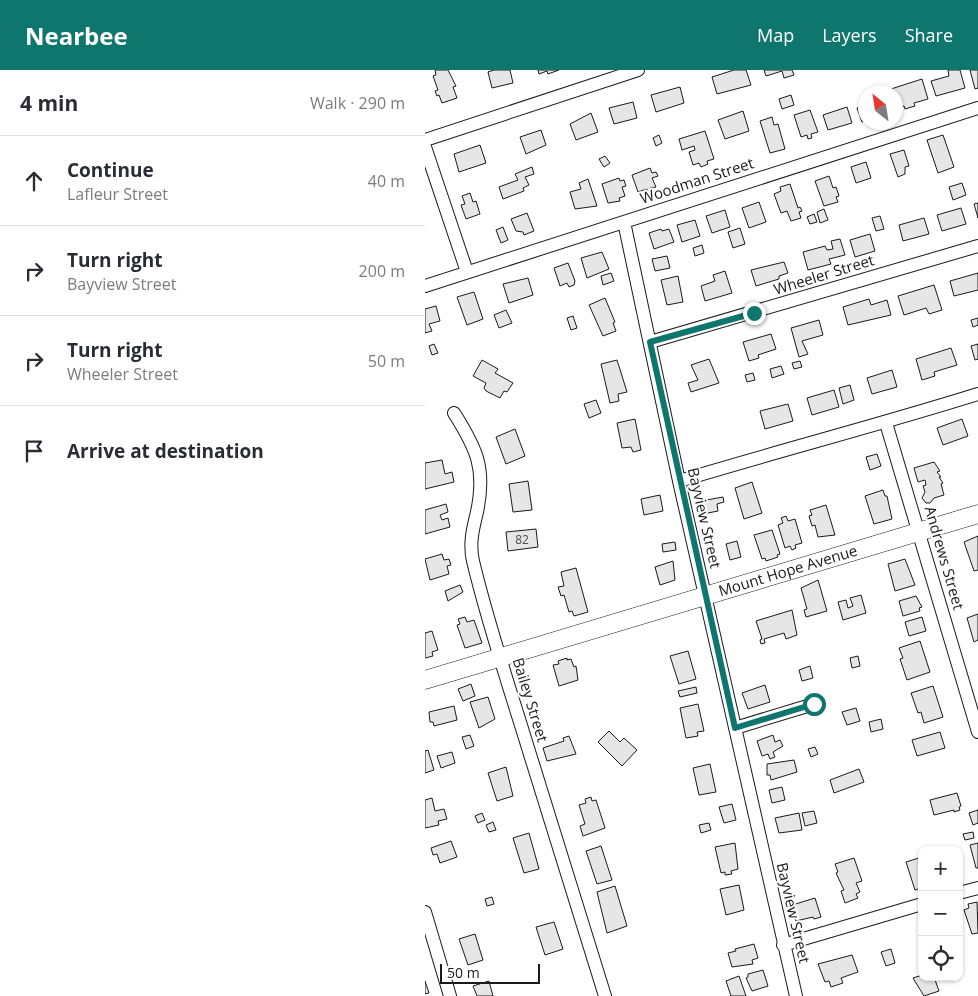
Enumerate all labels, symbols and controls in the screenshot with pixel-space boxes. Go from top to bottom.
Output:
text: Nearbee [25,19,128,52]
text: Map [757,23,794,47]
text: Layers [822,23,877,47]
text: Share [905,23,953,47]
north arrow [858,85,903,130]
text: 4 min [20,89,78,117]
text: Walk · 290 m [310,92,405,114]
street label: Woodman Street [637,152,756,208]
text: Continue [67,157,154,183]
icon: ahead [20,167,48,195]
text: 40 m [368,170,405,192]
text: Lafleur Street [67,183,168,205]
text: Turn right [67,247,162,273]
street label: Wheeler Street [771,249,876,299]
icon: right [20,257,48,285]
text: 200 m [359,260,405,282]
text: Bayview Street [67,273,177,295]
route end [743,302,766,325]
text: Turn right [67,337,162,363]
icon: right [20,347,48,375]
text: 50 m [368,350,405,372]
text: Wheeler Street [67,363,178,385]
icon: arrive [20,437,48,465]
text: Arrive at destination [67,438,264,464]
street label: Bayview Street [684,466,726,570]
street label: Andrews Street [921,504,969,612]
house number: 82 [515,531,529,548]
street label: Mount Hope Avenue [716,540,860,600]
street label: Bailey Street [509,655,553,744]
route start [803,693,826,716]
map controls [918,846,963,981]
button: + [918,846,963,891]
street label: Bayview Street [773,861,815,965]
button: − [918,891,963,936]
button: locate [918,936,963,981]
scale bar [440,961,540,984]
text: 50 m [447,963,480,982]

